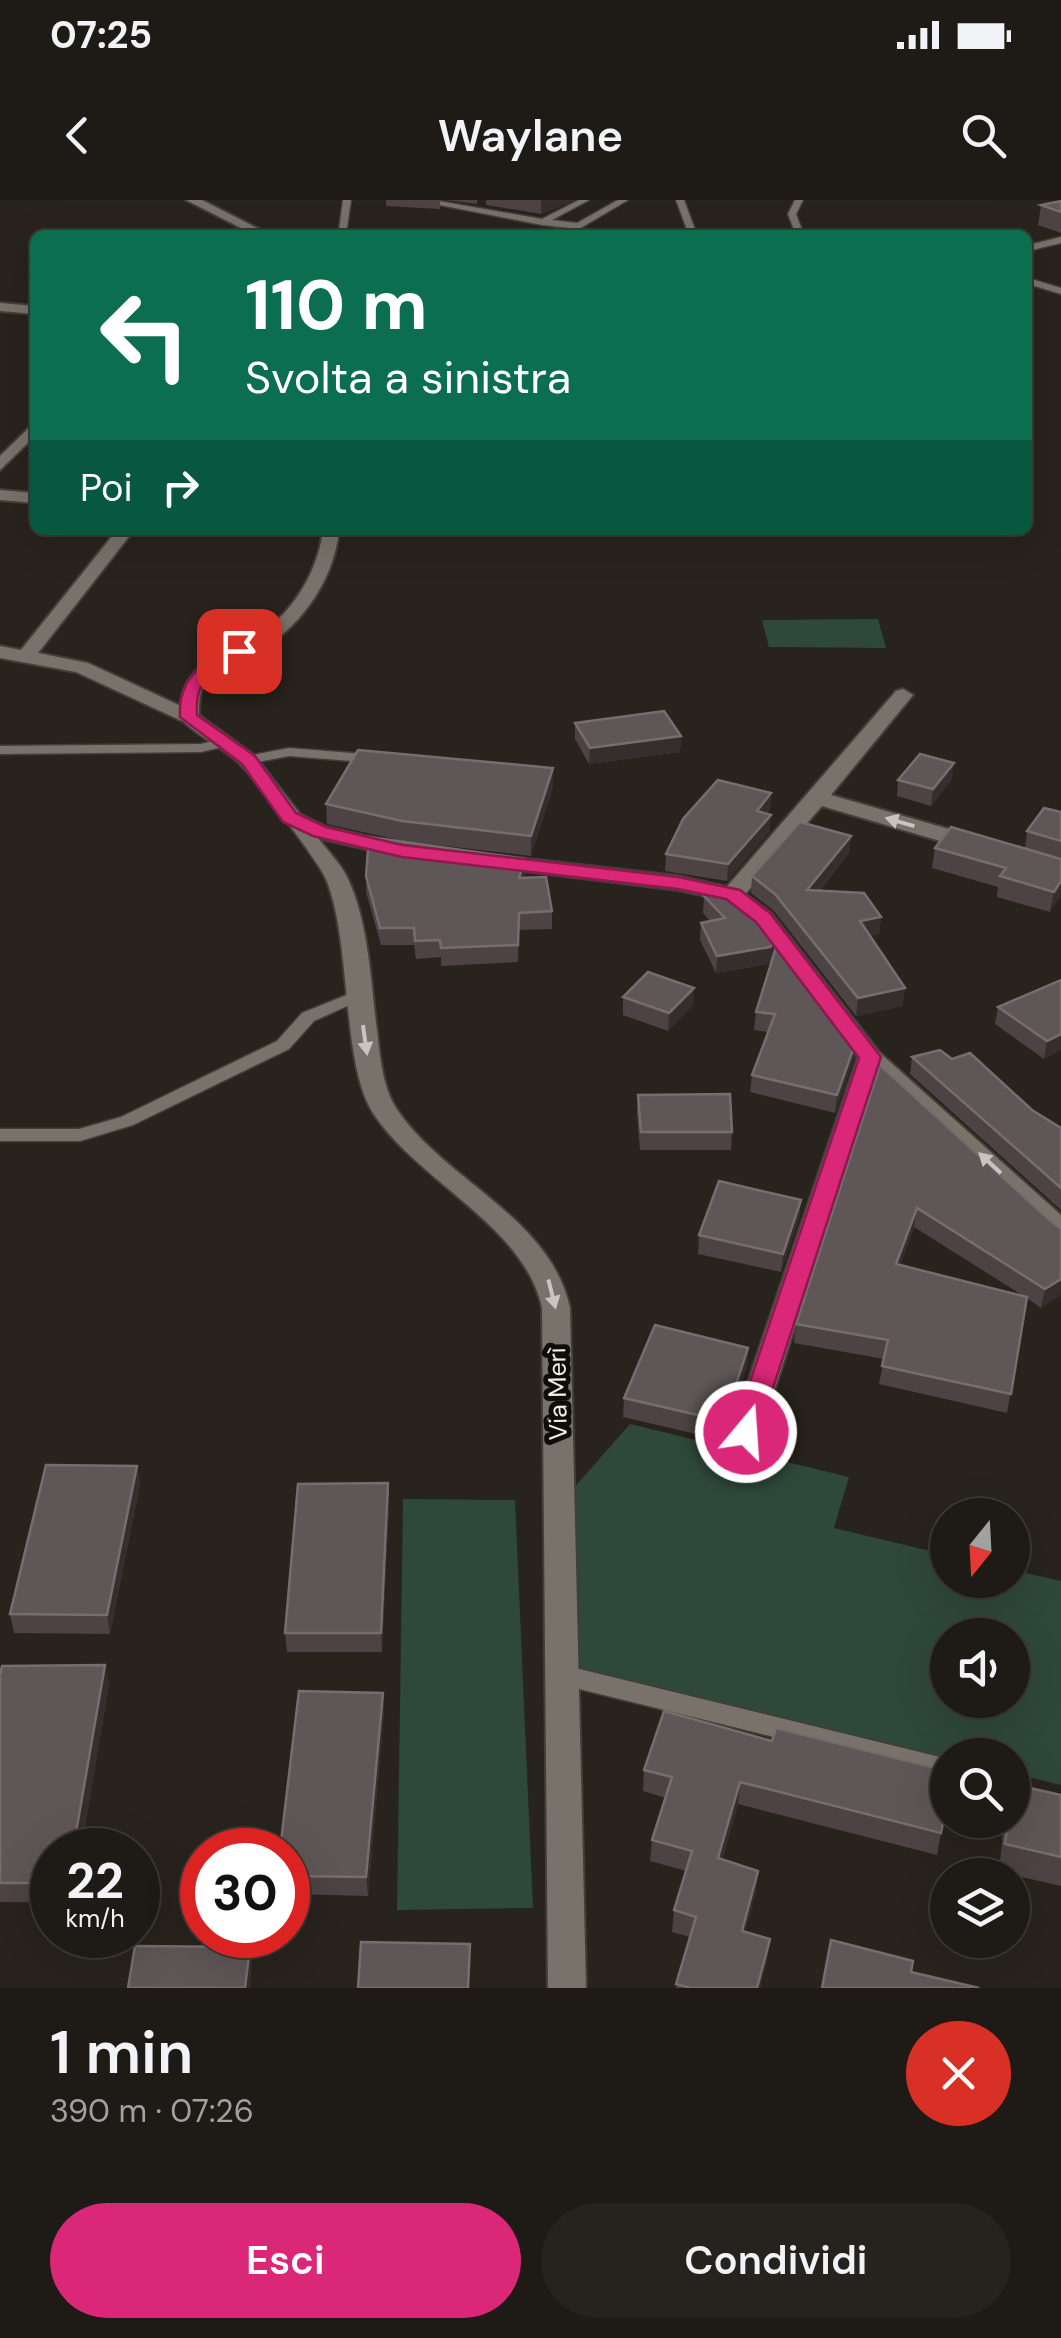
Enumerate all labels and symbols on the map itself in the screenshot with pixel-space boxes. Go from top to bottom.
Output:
pin [197,609,282,694]
one-way arrow [884,814,915,830]
one-way arrow [358,1025,374,1057]
one-way arrow [978,1152,1002,1175]
one-way arrow [545,1279,560,1310]
street label: Via Merì [540,1347,575,1441]
position arrow [694,1380,798,1484]
north arrow [930,1498,1030,1598]
speed limit sign: 30 [180,1828,310,1958]

